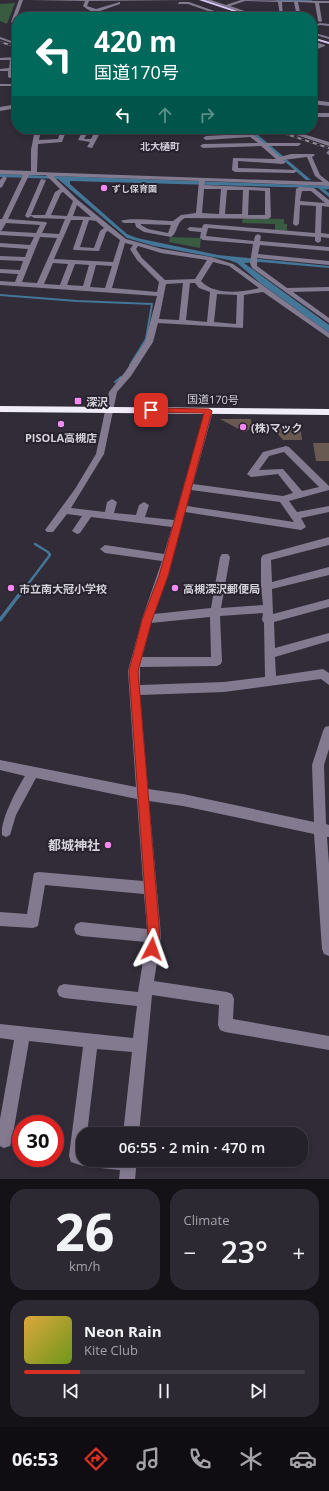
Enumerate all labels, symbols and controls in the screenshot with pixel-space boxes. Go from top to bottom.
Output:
text: 420 m [94,22,177,60]
icon: left [28,28,80,80]
text: 国道170号 [94,60,179,84]
icon: left [112,104,134,126]
icon: ahead [154,104,176,126]
icon: right [196,104,218,126]
district label: 北大樋町 [140,139,180,153]
place label: ずし保育園 [112,182,157,195]
marker: ずし保育園 [99,183,109,193]
street label: 国道170号 [187,391,239,407]
pin [134,393,168,427]
place label: 深沢 [86,394,108,409]
marker: 深沢 [73,396,83,406]
icon: arrive [140,399,162,421]
marker: PISOLA高槻店 [56,419,66,429]
place label: (株)マック [251,420,302,435]
marker: (株)マック [238,422,248,432]
place label: PISOLA高槻店 [25,430,97,445]
place label: 市立南大冠小学校 [19,581,107,596]
place label: 高槻深沢郵便局 [183,581,260,596]
marker: 市立南大冠小学校 [6,583,16,593]
marker: 高槻深沢郵便局 [170,583,180,593]
place label: 都城神社 [48,836,100,854]
marker: 都城神社 [103,840,113,850]
position arrow [131,928,173,970]
speed limit sign: 30 [12,1115,64,1167]
text: 06:55 · 2 min · 470 m [119,1137,265,1157]
text: 26 [55,1195,114,1266]
text: Climate [184,1211,229,1229]
text: 23° [221,1231,268,1272]
text: − [184,1237,196,1267]
text: + [292,1237,305,1267]
text: km/h [69,1257,101,1275]
text: Neon Rain [84,1321,162,1341]
text: Kite Club [84,1341,138,1359]
icon: previous [60,1380,82,1402]
icon: pause [153,1380,175,1402]
icon: next [247,1380,269,1402]
icon: directions [82,1445,110,1473]
icon: music [134,1445,162,1473]
icon: phone [186,1445,214,1473]
icon: climate [237,1445,265,1473]
icon: car [289,1445,317,1473]
text: 06:53 [12,1447,58,1471]

